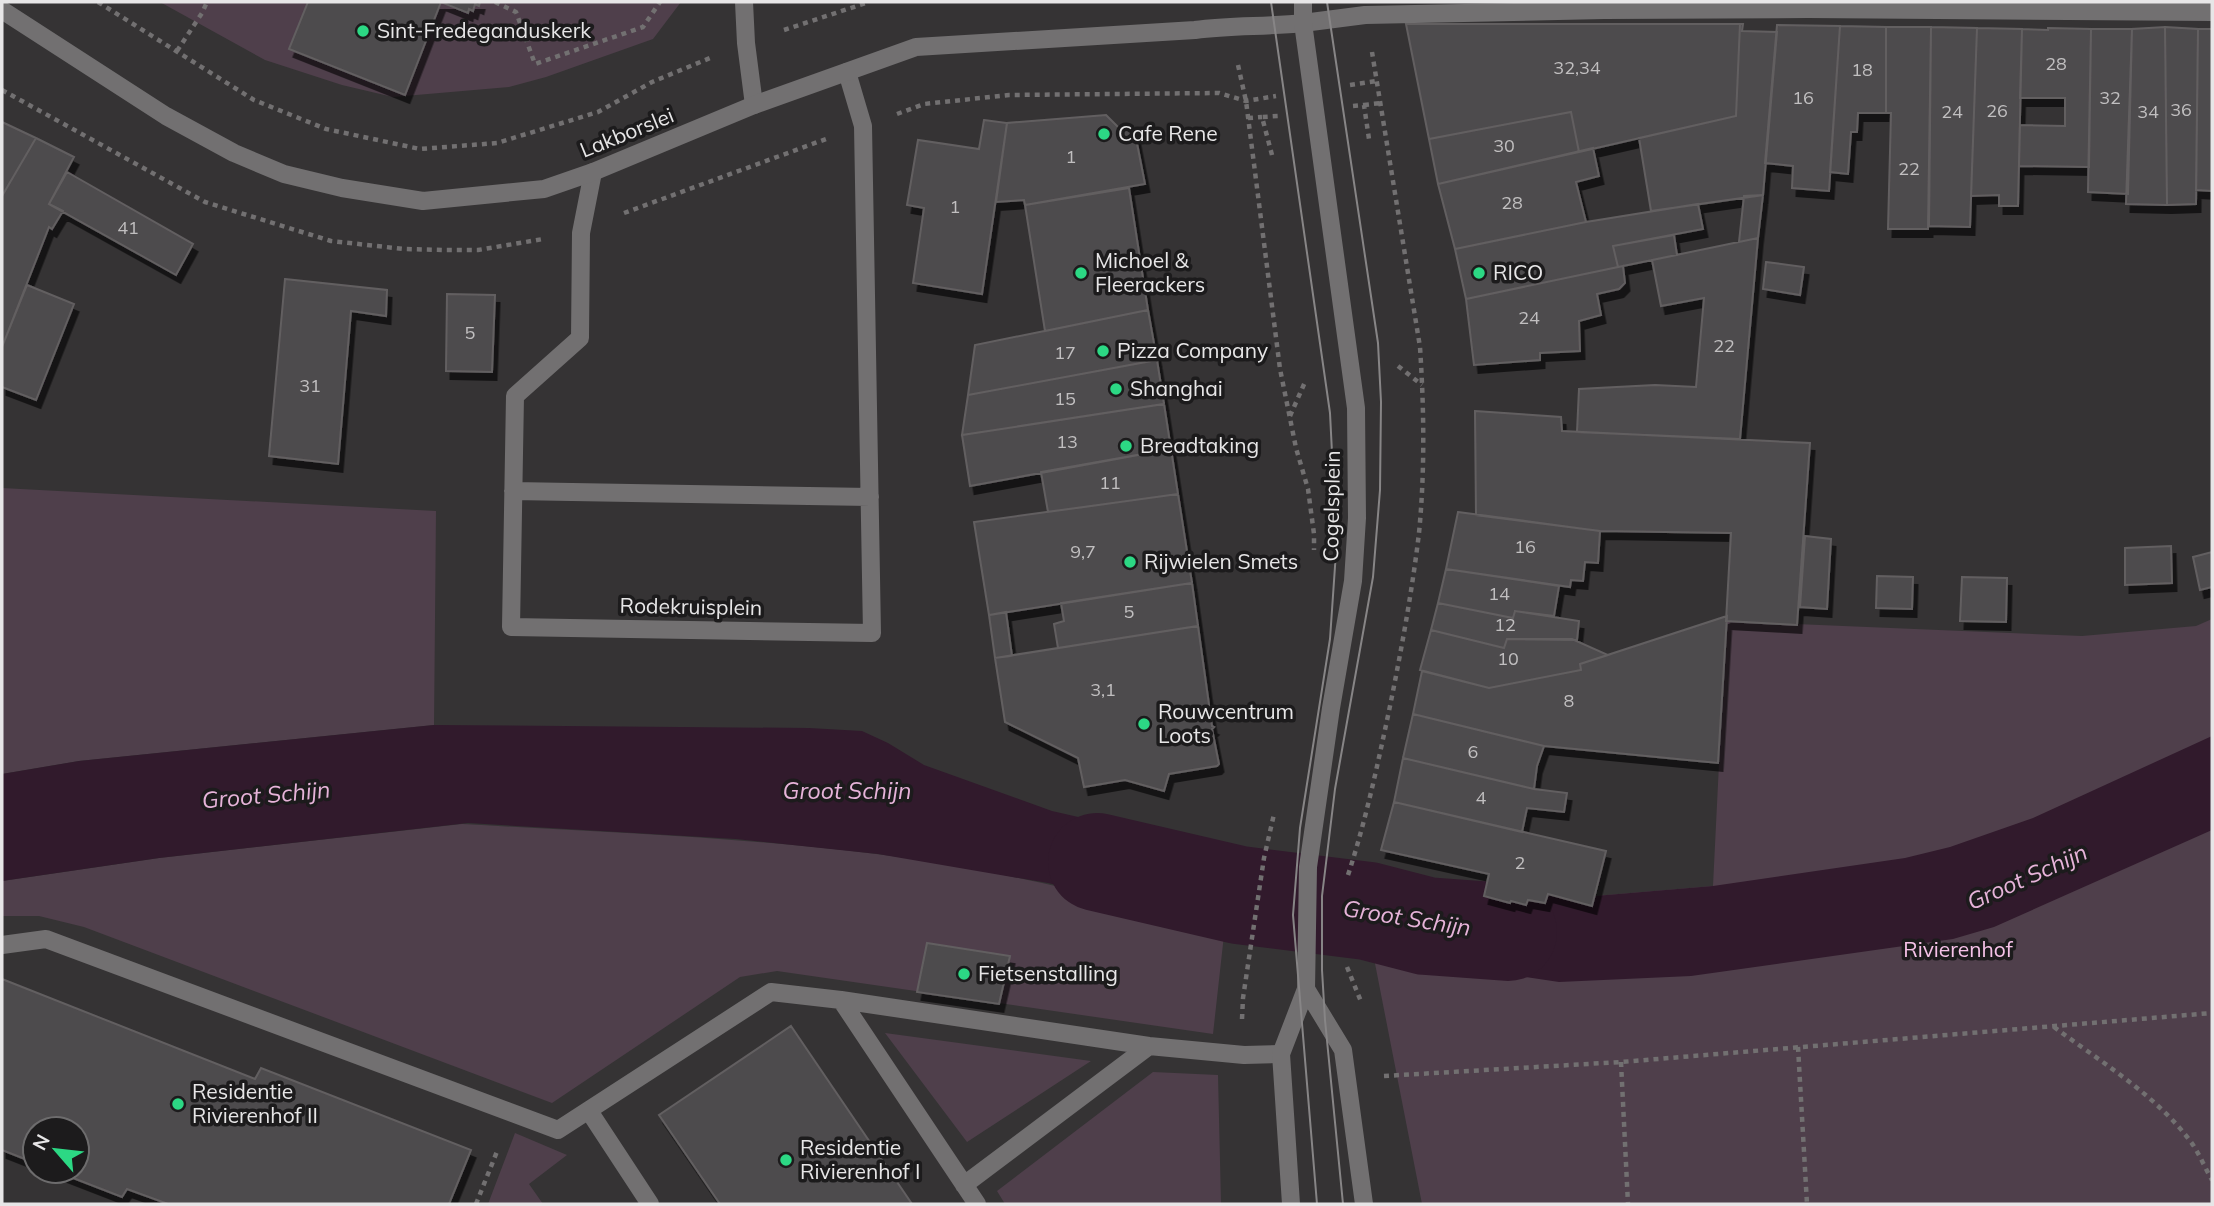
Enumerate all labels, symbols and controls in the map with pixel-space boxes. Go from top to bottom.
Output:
place label: Sint-Fredeganduskerk [377,17,591,43]
marker: Sint-Fredeganduskerk [355,23,371,39]
house number: 28 [2045,52,2067,75]
house number: 32,34 [1553,56,1601,79]
house number: 18 [1851,58,1873,81]
house number: 16 [1792,86,1814,109]
house number: 32 [2099,86,2121,109]
house number: 36 [2170,98,2192,121]
house number: 26 [1986,99,2008,122]
house number: 24 [1941,100,1963,123]
house number: 34 [2137,100,2159,123]
street label: Lakborslei [576,102,677,163]
place label: Cafe Rene [1118,120,1218,146]
marker: Cafe Rene [1096,126,1112,142]
house number: 30 [1493,134,1515,157]
house number: 1 [1066,145,1076,168]
house number: 22 [1898,157,1920,180]
house number: 28 [1501,191,1523,214]
house number: 1 [950,195,960,218]
house number: 41 [117,216,139,239]
place label: Michoel & Fleerackers [1095,247,1205,297]
place label: RICO [1493,259,1543,285]
marker: Michoel & Fleerackers [1073,265,1089,281]
marker: RICO [1471,265,1487,281]
house number: 24 [1518,306,1540,329]
house number: 5 [465,321,476,344]
house number: 22 [1713,334,1735,357]
place label: Pizza Company [1117,337,1268,363]
house number: 17 [1054,341,1076,364]
marker: Pizza Company [1095,343,1111,359]
house number: 31 [299,374,321,397]
place label: Shanghai [1130,375,1223,401]
marker: Shanghai [1108,381,1124,397]
house number: 15 [1054,387,1076,410]
house number: 13 [1056,430,1078,453]
place label: Breadtaking [1140,432,1259,458]
marker: Breadtaking [1118,438,1134,454]
street label: Cogelsplein [1317,450,1345,562]
house number: 11 [1099,471,1121,494]
house number: 16 [1514,535,1536,558]
house number: 9,7 [1070,540,1096,563]
place label: Rijwielen Smets [1144,548,1298,574]
marker: Rijwielen Smets [1122,554,1138,570]
house number: 14 [1488,582,1510,605]
street label: Rodekruisplein [619,592,763,620]
house number: 5 [1124,600,1135,623]
house number: 12 [1494,613,1516,636]
house number: 10 [1497,647,1519,670]
house number: 3,1 [1090,678,1116,701]
house number: 8 [1564,689,1574,712]
place label: Rouwcentrum Loots [1158,698,1294,748]
marker: Rouwcentrum Loots [1136,716,1152,732]
house number: 6 [1468,740,1478,763]
water label: Groot Schijn [201,774,331,815]
water label: Groot Schijn [783,776,911,805]
house number: 4 [1476,786,1487,809]
water label: Groot Schijn [1962,837,2092,916]
house number: 2 [1515,851,1525,874]
water label: Groot Schijn [1341,893,1473,942]
park label: Rivierenhof [1903,936,2014,962]
place label: Fietsenstalling [978,960,1118,986]
marker: Fietsenstalling [956,966,972,982]
place label: Residentie Rivierenhof II [192,1078,318,1128]
marker: Residentie Rivierenhof II [170,1096,186,1112]
north arrow [21,1115,91,1185]
text: N [27,1130,55,1154]
place label: Residentie Rivierenhof I [800,1134,921,1184]
marker: Residentie Rivierenhof I [778,1152,794,1168]

